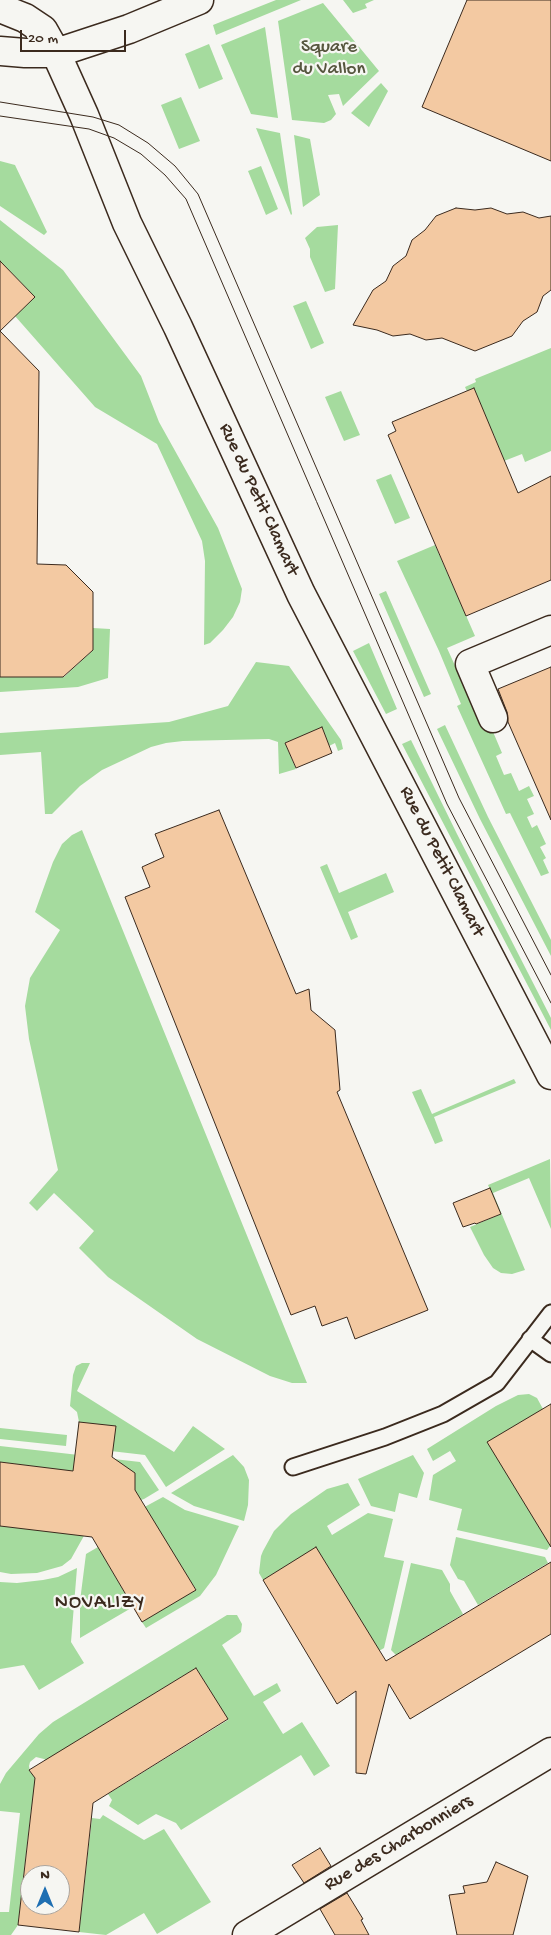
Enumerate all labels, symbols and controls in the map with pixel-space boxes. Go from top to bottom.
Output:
scale bar [22,20,129,52]
text: 20 m [28,30,58,48]
park label: Square du Vallon [293,37,365,81]
street label: Rue du Petit Clamart [213,420,303,580]
street label: Rue du Petit Clamart [393,783,489,941]
district label: NOVALIZY [54,1592,146,1616]
street label: Rue des Charbonniers [321,1791,477,1897]
north arrow [20,1865,70,1915]
text: N [40,1867,50,1884]

